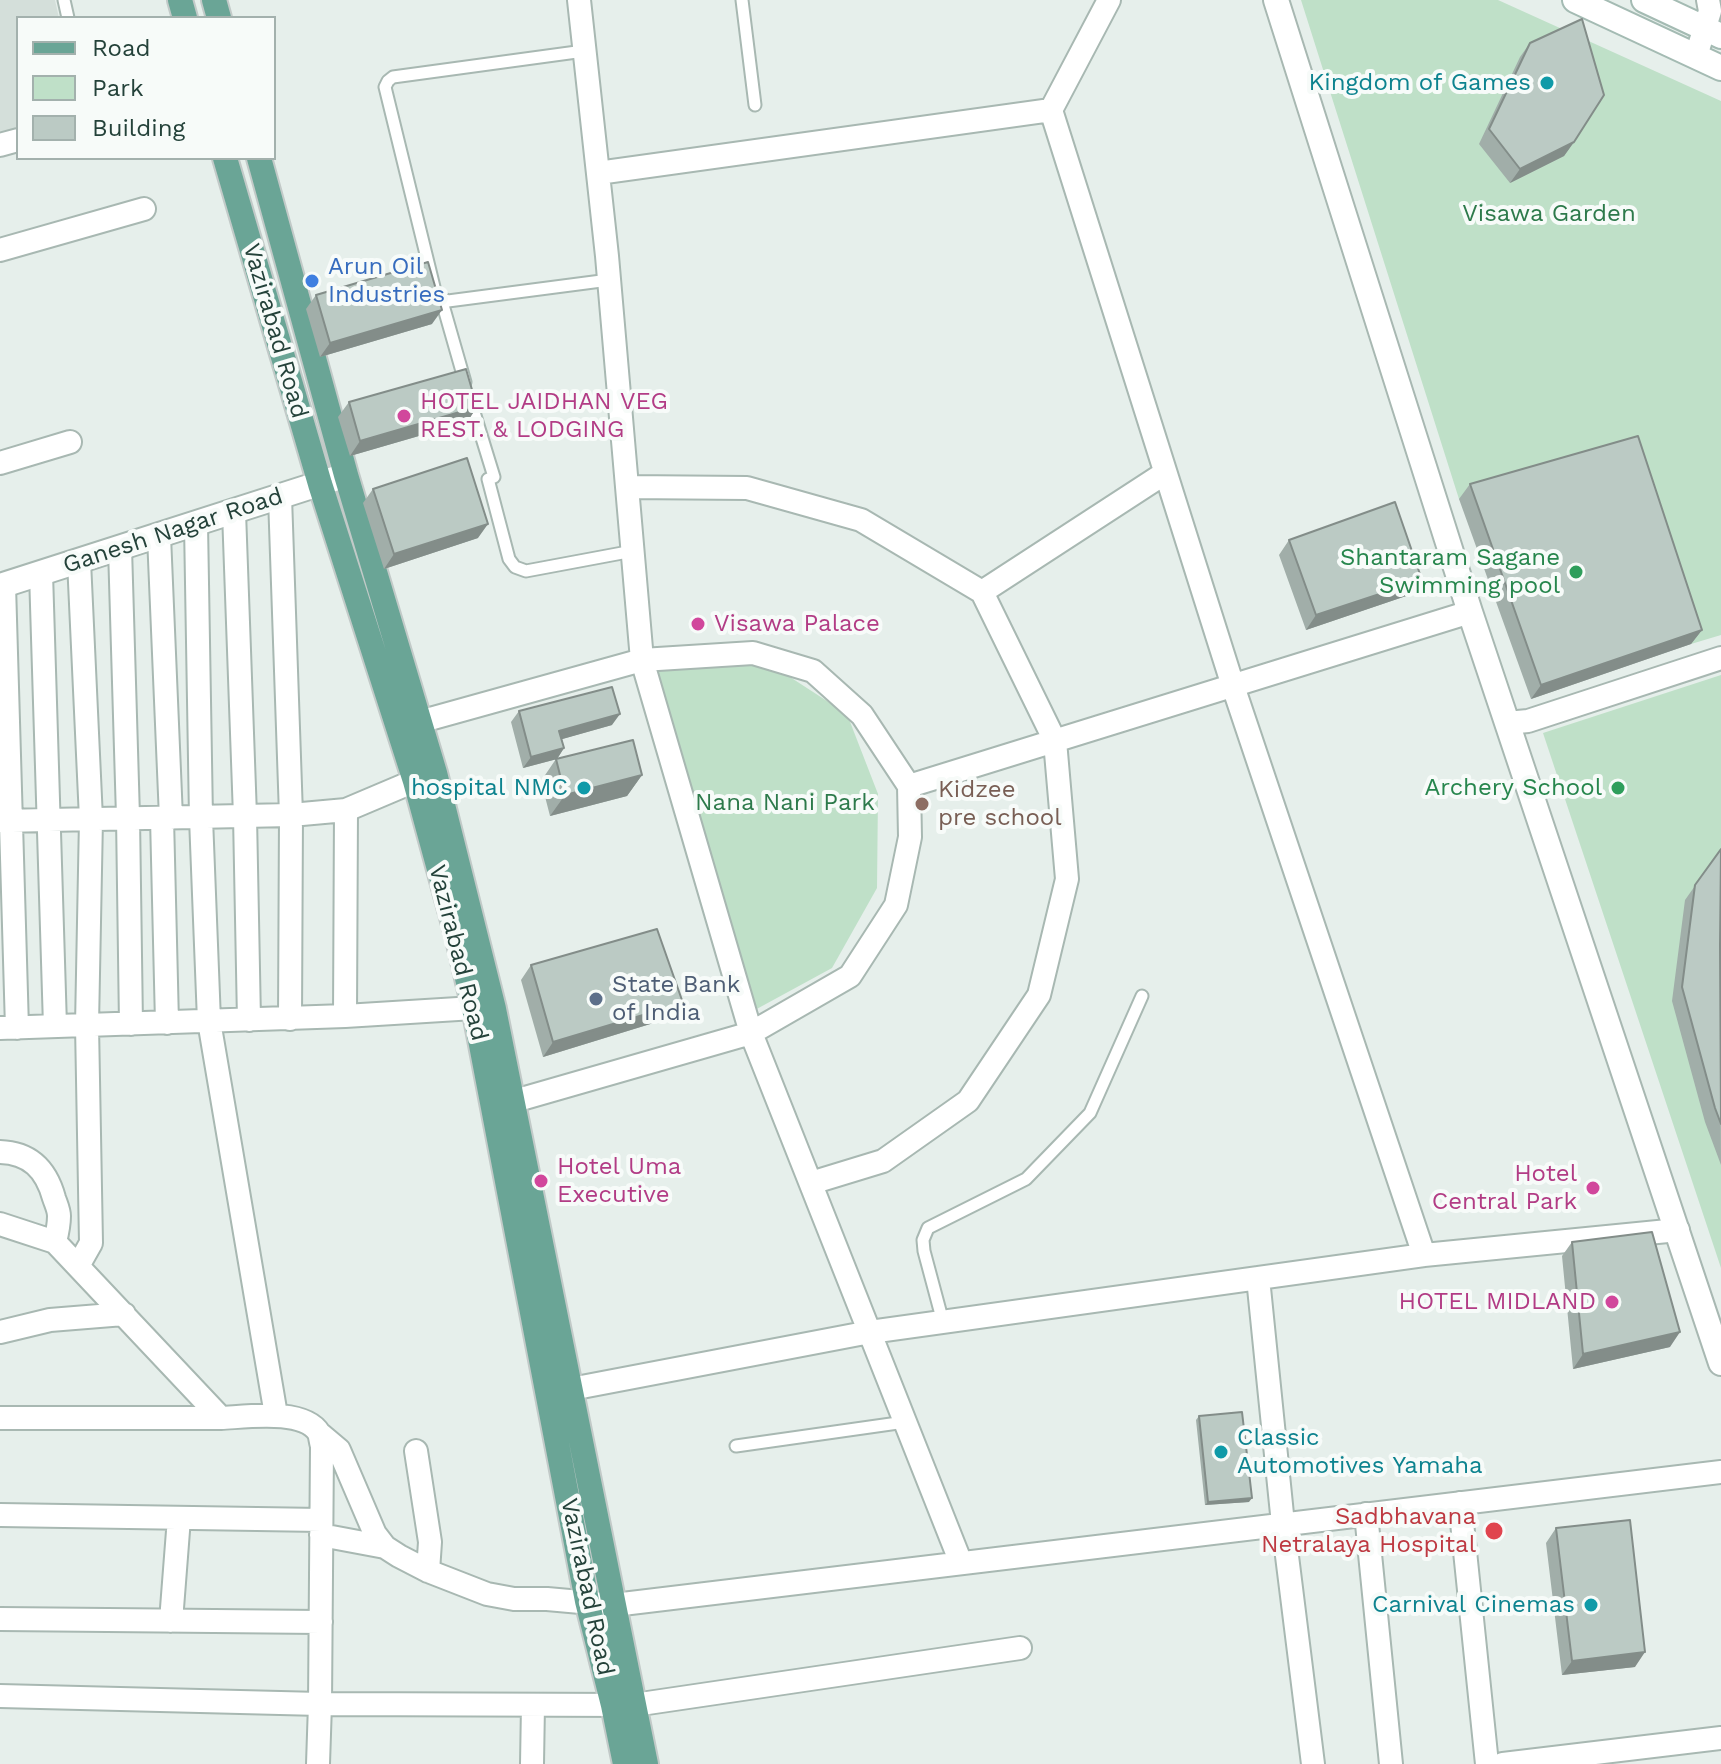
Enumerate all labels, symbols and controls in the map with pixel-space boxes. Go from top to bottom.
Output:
legend [16,16,276,160]
text: Road [92,34,151,62]
place label: Kingdom of Games [1309,69,1531,97]
text: Park [92,74,144,102]
marker: Kingdom of Games [1538,74,1556,92]
text: Building [92,114,185,142]
park label: Visawa Garden [1462,200,1636,228]
street label: Vazirabad Road [236,240,314,422]
place label: Arun Oil Industries [328,253,445,309]
marker: Arun Oil Industries [303,272,321,290]
place label: HOTEL JAIDHAN VEG REST. & LODGING [420,388,668,444]
marker: HOTEL JAIDHAN VEG REST. & LODGING [395,407,413,425]
street label: Ganesh Nagar Road [60,482,286,580]
place label: Shantaram Sagane Swimming pool [1340,544,1560,600]
marker: Shantaram Sagane Swimming pool [1567,563,1585,581]
place label: Visawa Palace [714,610,880,638]
marker: Visawa Palace [689,615,707,633]
place label: hospital NMC [411,774,568,802]
place label: Archery School [1424,774,1602,802]
place label: Kidzee pre school [938,776,1062,832]
marker: hospital NMC [575,779,593,797]
marker: Archery School [1609,779,1627,797]
park label: Nana Nani Park [695,789,875,817]
marker: Kidzee pre school [913,795,931,813]
street label: Vazirabad Road [422,862,494,1044]
place label: State Bank of India [612,971,740,1027]
marker: State Bank of India [587,990,605,1008]
place label: Hotel Uma Executive [557,1153,681,1209]
place label: Hotel Central Park [1432,1160,1577,1216]
marker: Hotel Uma Executive [532,1172,550,1190]
marker: Hotel Central Park [1584,1179,1602,1197]
place label: HOTEL MIDLAND [1399,1288,1596,1316]
marker: HOTEL MIDLAND [1603,1293,1621,1311]
place label: Classic Automotives Yamaha [1237,1424,1483,1480]
marker: Classic Automotives Yamaha [1212,1443,1230,1461]
street label: Vazirabad Road [554,1496,620,1678]
place label: Sadbhavana Netralaya Hospital [1261,1503,1476,1559]
marker: Sadbhavana Netralaya Hospital [1483,1520,1505,1542]
place label: Carnival Cinemas [1372,1591,1575,1619]
marker: Carnival Cinemas [1582,1596,1600,1614]

